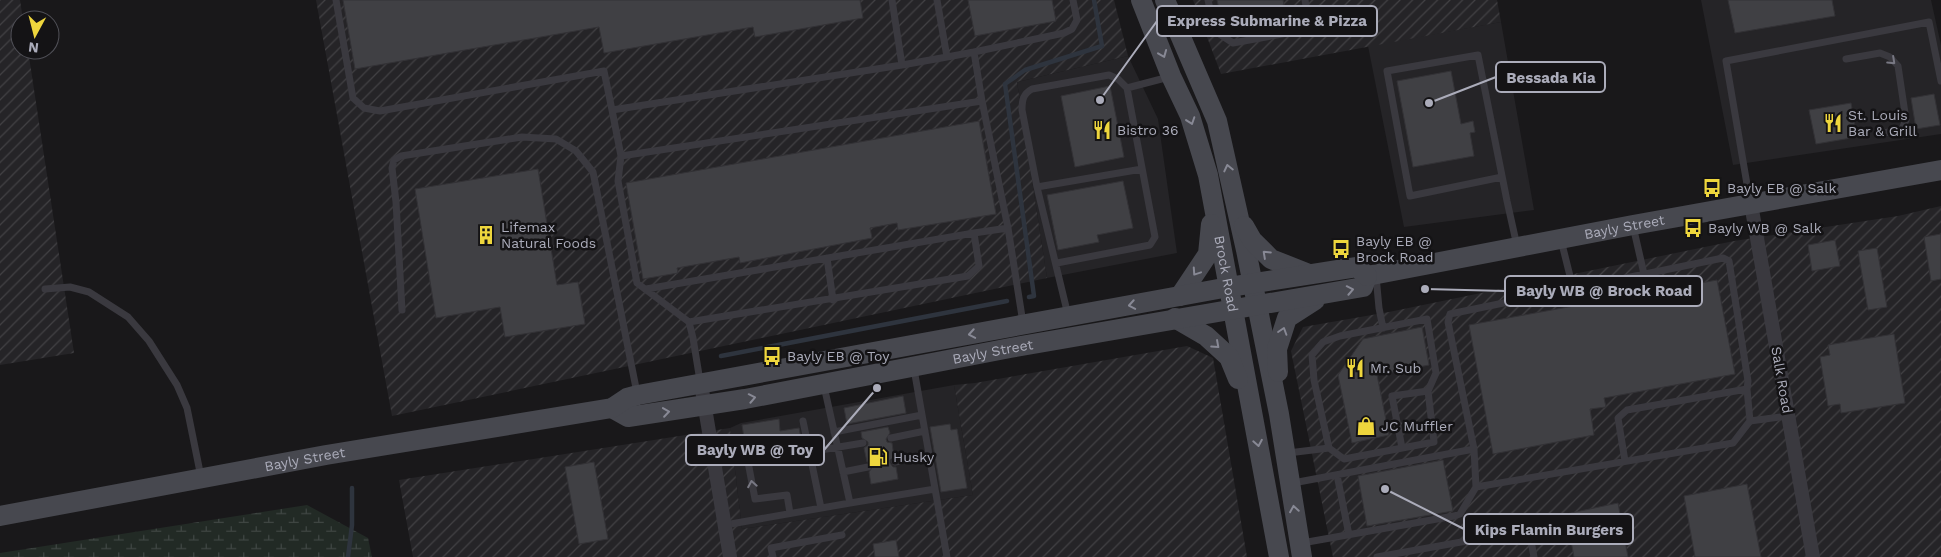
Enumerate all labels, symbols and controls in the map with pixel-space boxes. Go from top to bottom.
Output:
callout: Express Submarine & Pizza [1157,6,1377,36]
north arrow [10,10,60,60]
text: Express Submarine & Pizza [1167,12,1367,30]
text: N [27,39,40,56]
one-way arrow [1157,50,1167,58]
one-way arrow [1886,55,1895,64]
callout: Bessada Kia [1496,62,1605,92]
text: Bessada Kia [1506,69,1596,87]
place label: St. Louis Bar & Grill [1848,107,1918,139]
restaurant icon: St. Louis Bar & Grill [1822,112,1844,134]
one-way arrow [1185,116,1195,125]
restaurant icon: Bistro 36 [1091,119,1113,141]
place label: Bistro 36 [1117,122,1178,138]
one-way arrow [1223,163,1234,172]
bus stop icon: Bayly EB @ Salk [1701,177,1723,199]
place label: Bayly EB @ Salk [1727,180,1837,196]
street label: Bayly Street [1583,211,1666,242]
bus stop icon: Bayly WB @ Salk [1682,217,1704,239]
place label: Lifemax Natural Foods [501,219,596,251]
place label: Bayly WB @ Salk [1708,220,1822,236]
building icon: Lifemax Natural Foods [475,224,497,246]
place label: Bayly EB @ Brock Road [1356,233,1433,265]
street label: Brock Road [1211,234,1241,313]
bus stop icon: Bayly EB @ Brock Road [1330,238,1352,260]
one-way arrow [1263,251,1272,260]
one-way arrow [1193,267,1203,276]
callout: Bayly WB @ Brock Road [1505,276,1702,306]
text: Bayly WB @ Brock Road [1516,282,1692,300]
one-way arrow [1346,285,1355,295]
one-way arrow [1127,299,1136,309]
one-way arrow [1277,327,1287,336]
one-way arrow [967,329,976,339]
street label: Bayly Street [951,336,1034,367]
one-way arrow [1210,339,1219,348]
bus stop icon: Bayly EB @ Toy [761,345,783,367]
street label: Salk Road [1768,345,1796,415]
place label: Bayly EB @ Toy [787,348,890,364]
restaurant icon: Mr. Sub [1344,357,1366,379]
place label: Mr. Sub [1370,360,1421,376]
one-way arrow [747,393,756,403]
one-way arrow [662,407,670,417]
shop icon: JC Muffler [1355,415,1377,437]
place label: JC Muffler [1381,418,1453,434]
callout: Bayly WB @ Toy [686,435,824,465]
one-way arrow [1253,438,1263,447]
text: Bayly WB @ Toy [697,441,814,459]
street label: Bayly Street [263,444,346,474]
fuel station icon: Husky [867,446,889,468]
place label: Husky [893,449,935,465]
one-way arrow [748,480,758,489]
one-way arrow [1290,505,1300,513]
callout: Kips Flamin Burgers [1464,514,1633,544]
text: Kips Flamin Burgers [1475,521,1623,539]

